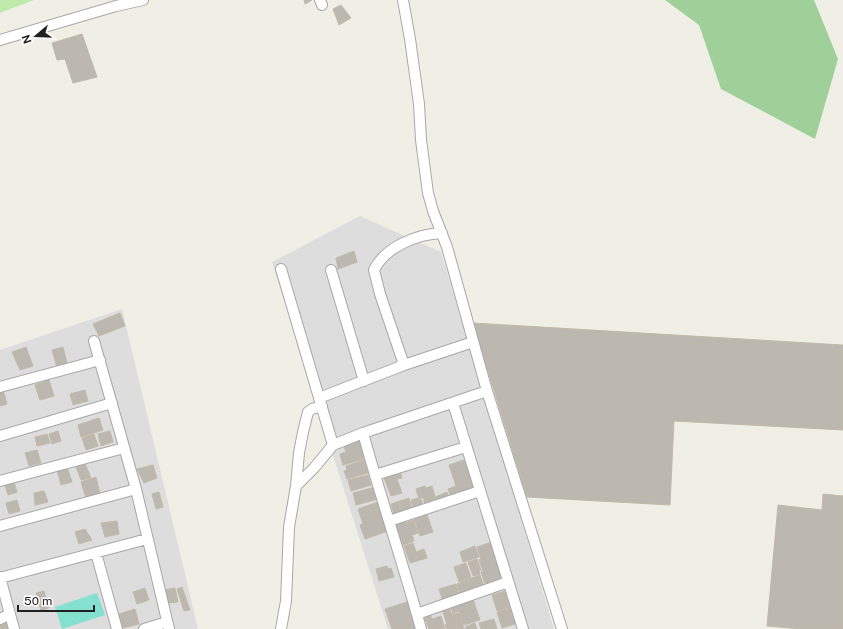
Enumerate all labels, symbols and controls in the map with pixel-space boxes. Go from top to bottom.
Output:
north arrow [16,16,56,56]
text: N [19,33,34,45]
scale bar [18,587,94,613]
text: 50 m [24,594,52,608]

